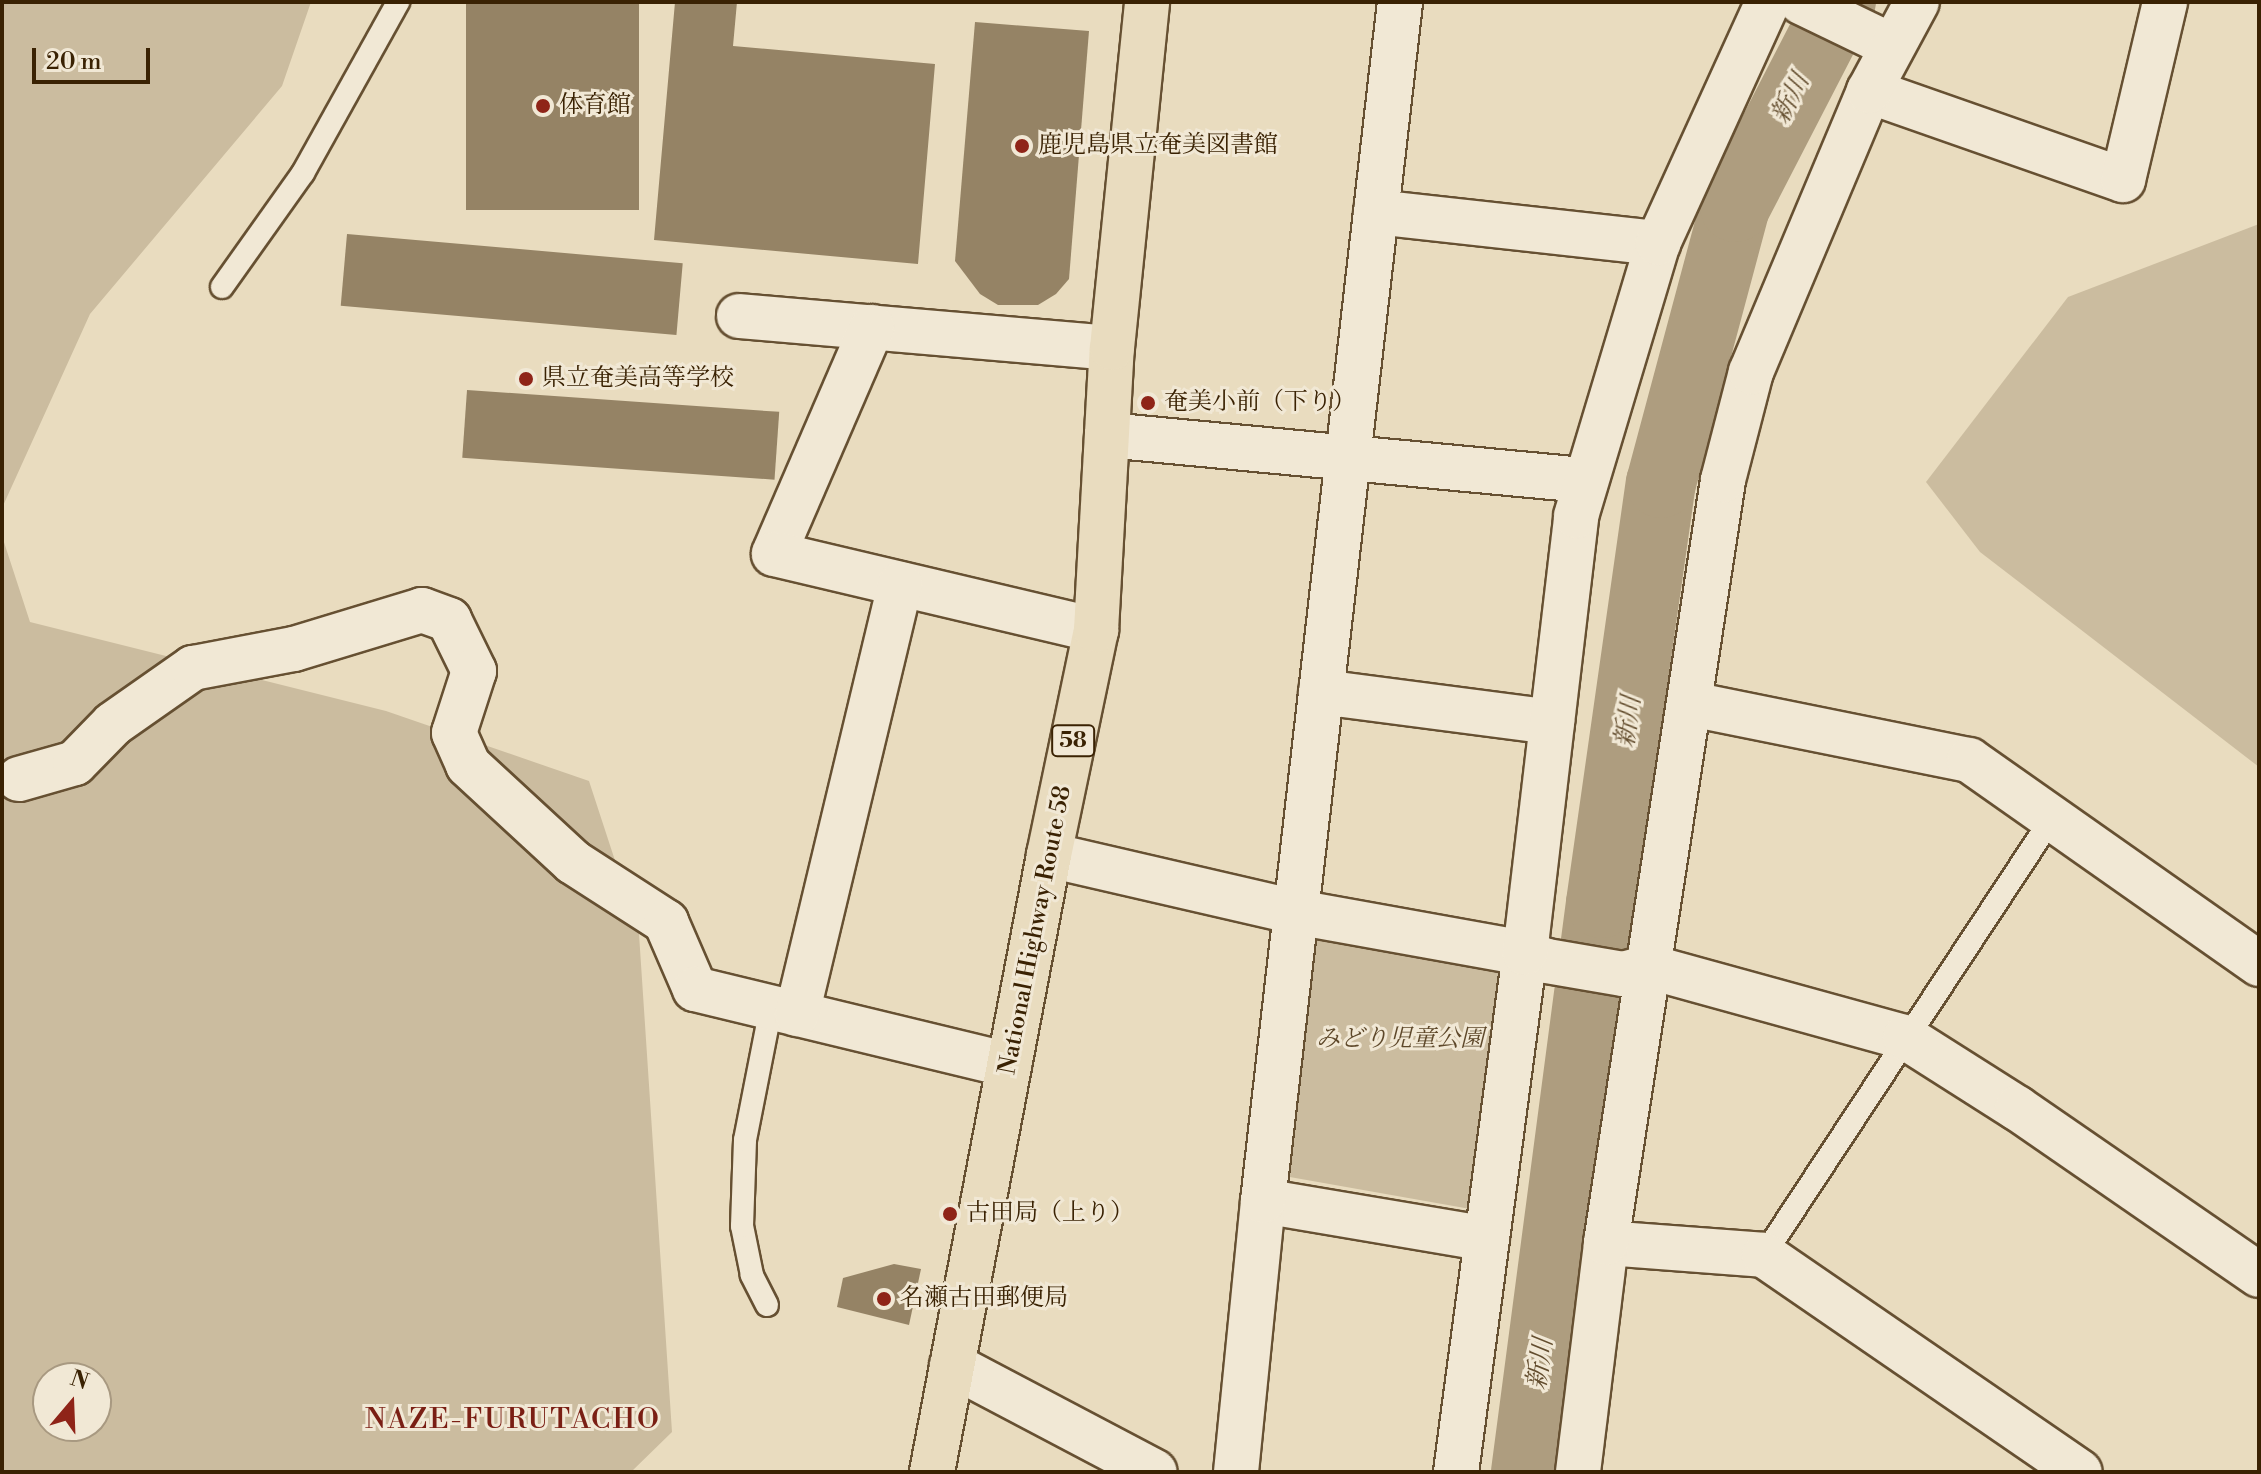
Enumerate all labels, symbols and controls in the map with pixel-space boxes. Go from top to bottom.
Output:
scale bar [36,32,154,82]
text: 20 m [46,47,102,77]
water label: 新川 [1765,69,1817,129]
place label: 体育館 [559,92,631,120]
marker: 体育館 [534,97,552,115]
place label: 鹿児島県立奄美図書館 [1038,132,1278,160]
marker: 鹿児島県立奄美図書館 [1013,137,1031,155]
place label: 県立奄美高等学校 [542,365,734,393]
marker: 県立奄美高等学校 [517,370,535,388]
place label: 奄美小前（下り） [1164,389,1356,417]
marker: 奄美小前（下り） [1139,394,1157,412]
water label: 新川 [1610,694,1648,750]
road number: 58 [1051,723,1095,759]
street label: National Highway Route 58 [994,783,1078,1077]
park label: みどり児童公園 [1316,1026,1484,1054]
place label: 古田局（上り） [966,1200,1134,1228]
marker: 古田局（上り） [941,1205,959,1223]
place label: 名瀬古田郵便局 [900,1285,1068,1313]
marker: 名瀬古田郵便局 [875,1290,893,1308]
water label: 新川 [1522,1336,1560,1392]
north arrow [32,1362,112,1442]
text: N [67,1365,92,1396]
district label: NAZE-FURUTACHO [365,1403,661,1437]

